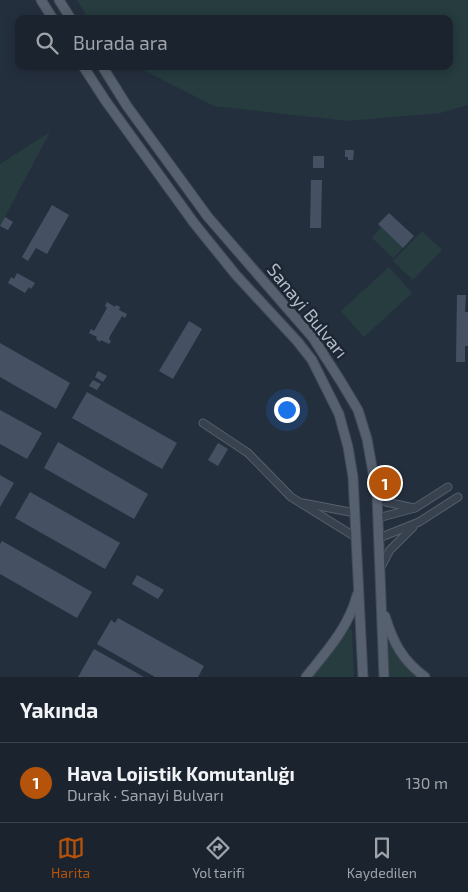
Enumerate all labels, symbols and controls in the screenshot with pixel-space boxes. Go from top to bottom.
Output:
search box [15,15,453,70]
icon: search [33,29,61,57]
text: Burada ara [73,31,168,54]
street label: Sanayi Bulvarı [263,258,353,362]
your location [274,397,300,423]
pin: 1 [369,464,401,502]
text: Yakında [20,697,98,722]
text: Hava Lojistik Komutanlığı [67,762,295,785]
text: 1 [33,773,39,792]
text: 130 m [406,773,448,792]
text: Durak · Sanayi Bulvarı [67,785,224,804]
tab: Harita [51,834,90,881]
tab: Yol tarifi [192,834,245,881]
tab: Kaydedilen [347,834,417,881]

